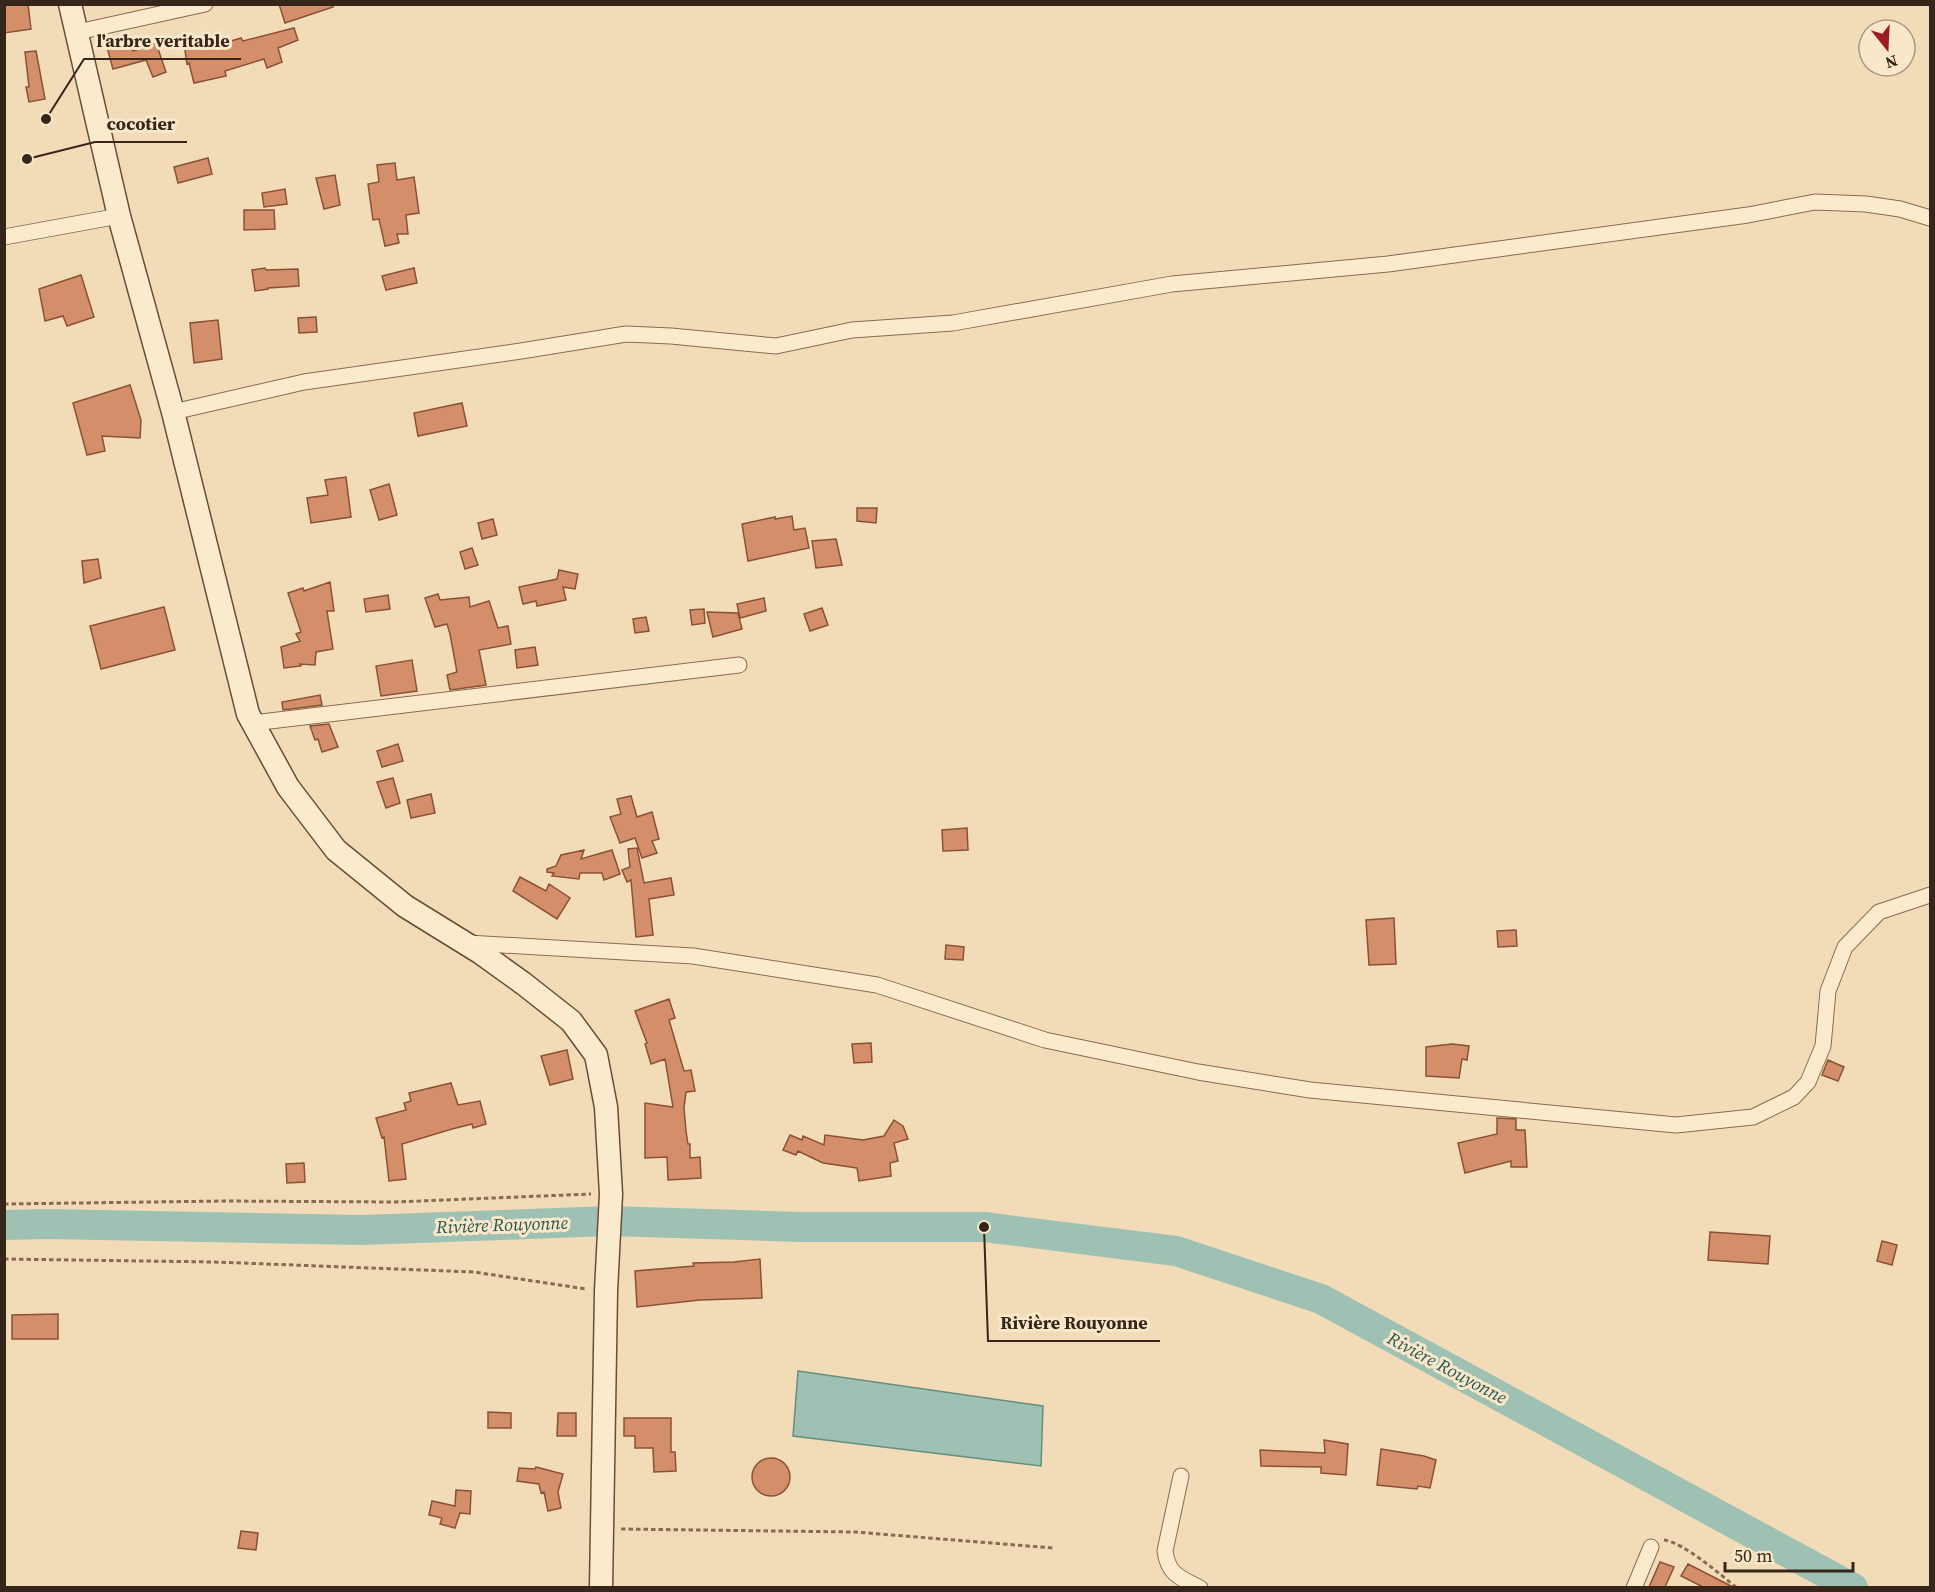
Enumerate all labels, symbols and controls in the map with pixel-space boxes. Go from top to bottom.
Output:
north arrow [1857,18,1917,78]
callout: l'arbre veritable [84,23,241,59]
text: l'arbre veritable [96,28,230,53]
text: N [1882,50,1901,75]
callout: cocotier [95,106,187,142]
text: cocotier [107,111,176,136]
water label: Rivière Rouyonne [435,1210,569,1239]
callout: Rivière Rouyonne [988,1305,1160,1341]
text: Rivière Rouyonne [1000,1310,1148,1335]
water label: Rivière Rouyonne [1382,1325,1512,1410]
scale bar [1725,1535,1852,1573]
text: 50 m [1734,1543,1772,1568]

